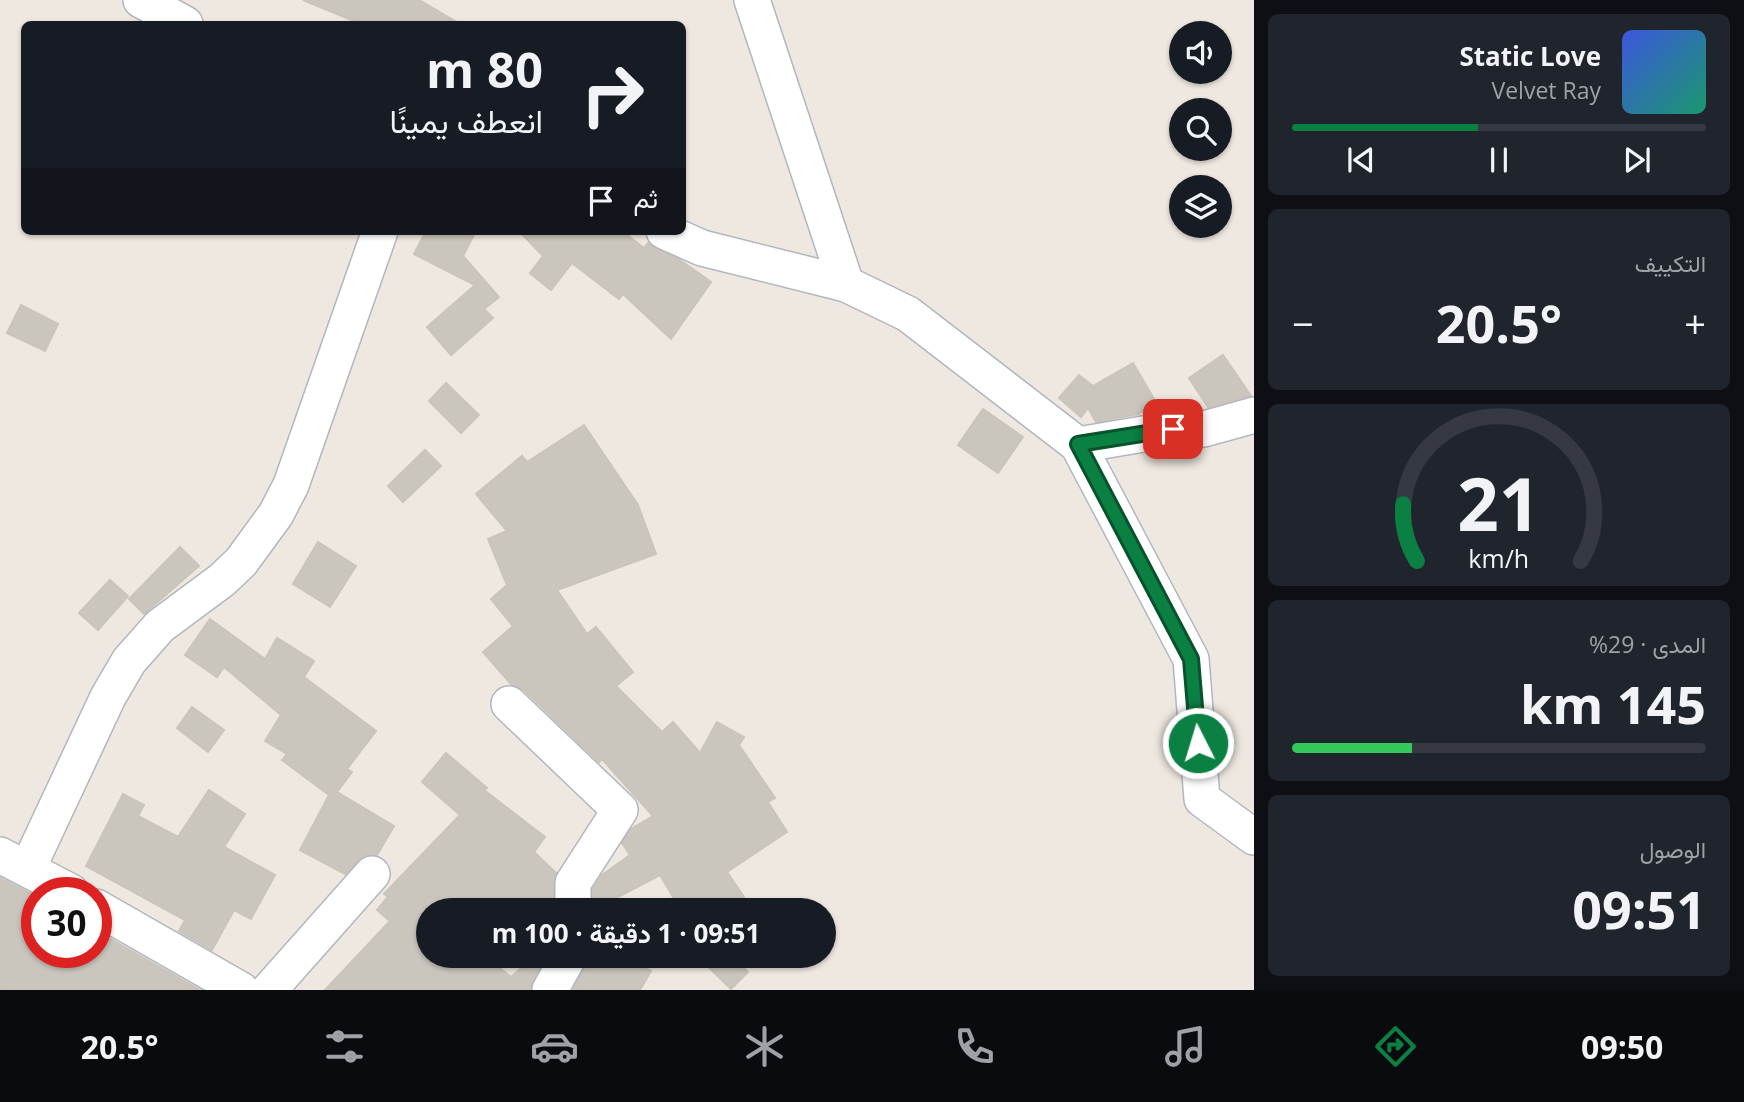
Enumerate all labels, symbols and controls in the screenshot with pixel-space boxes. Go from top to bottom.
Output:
map controls [1169,21,1232,238]
button: sound [1169,21,1232,84]
text: 80 m [426,36,543,102]
text: Static Love [1459,38,1601,74]
icon: right [567,49,658,140]
text: Velvet Ray [1491,74,1601,106]
button: search [1169,98,1232,161]
text: انعطف يمينًا [389,99,543,142]
icon: previous [1342,141,1380,179]
icon: pause [1480,141,1518,179]
icon: next [1618,141,1656,179]
button: layers [1169,175,1232,238]
text: ثم [634,180,658,216]
icon: arrive [582,182,620,220]
text: التكييف [1635,247,1706,279]
text: 20.5° [1436,287,1562,358]
text: − [1292,297,1314,349]
text: + [1684,297,1706,349]
pin [1143,399,1203,459]
icon: arrive [1154,410,1192,448]
text: 21 [1457,453,1541,552]
text: km/h [1469,541,1529,575]
text: المدى · 29% [1589,628,1706,660]
text: 145 km [1520,668,1706,739]
position arrow [1161,706,1235,780]
text: الوصول [1640,833,1706,865]
text: 09:51 [1572,873,1706,944]
speed limit sign: 30 [21,877,112,968]
text: 09:51 · 1 دقيقة · 100 m [492,915,760,951]
icon: filters [320,1022,369,1071]
icon: car [530,1022,579,1071]
icon: climate [740,1022,789,1071]
icon: phone [950,1022,999,1071]
icon: music [1161,1022,1210,1071]
icon: directions [1371,1022,1420,1071]
text: 20.5° [81,1025,158,1068]
text: 09:50 [1581,1025,1663,1068]

